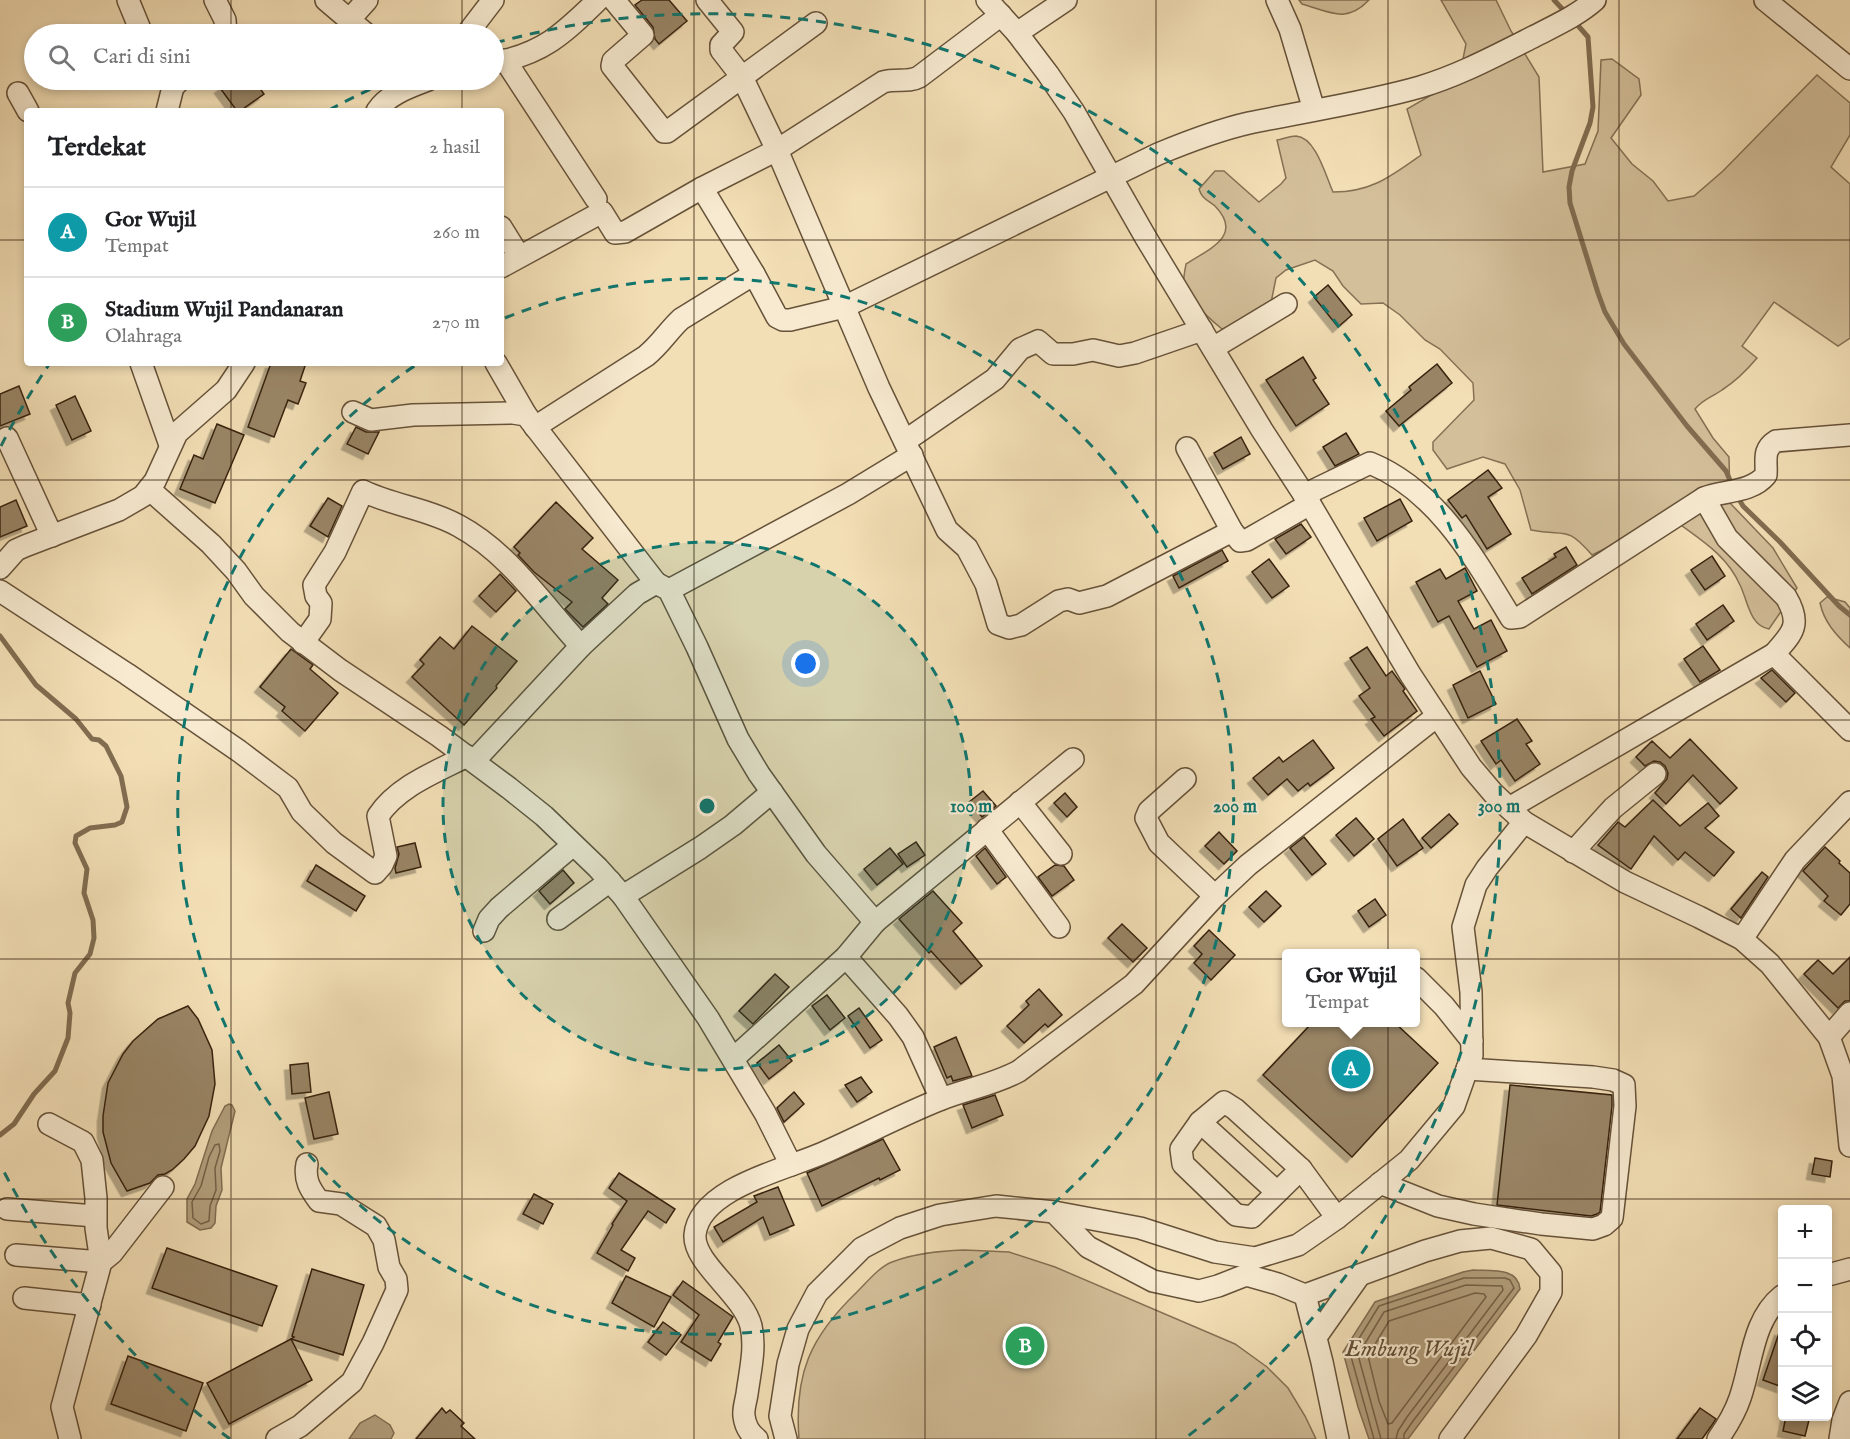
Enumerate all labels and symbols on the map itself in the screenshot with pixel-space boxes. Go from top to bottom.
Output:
your location [791,649,820,678]
centre of rings [697,796,717,816]
text: 100 m [950,796,992,819]
text: 200 m [1213,796,1257,819]
text: 300 m [1478,796,1520,819]
pin: A [1332,1046,1370,1092]
pin: B [1006,1324,1044,1368]
water label: Embung Wujil [1344,1334,1476,1365]

